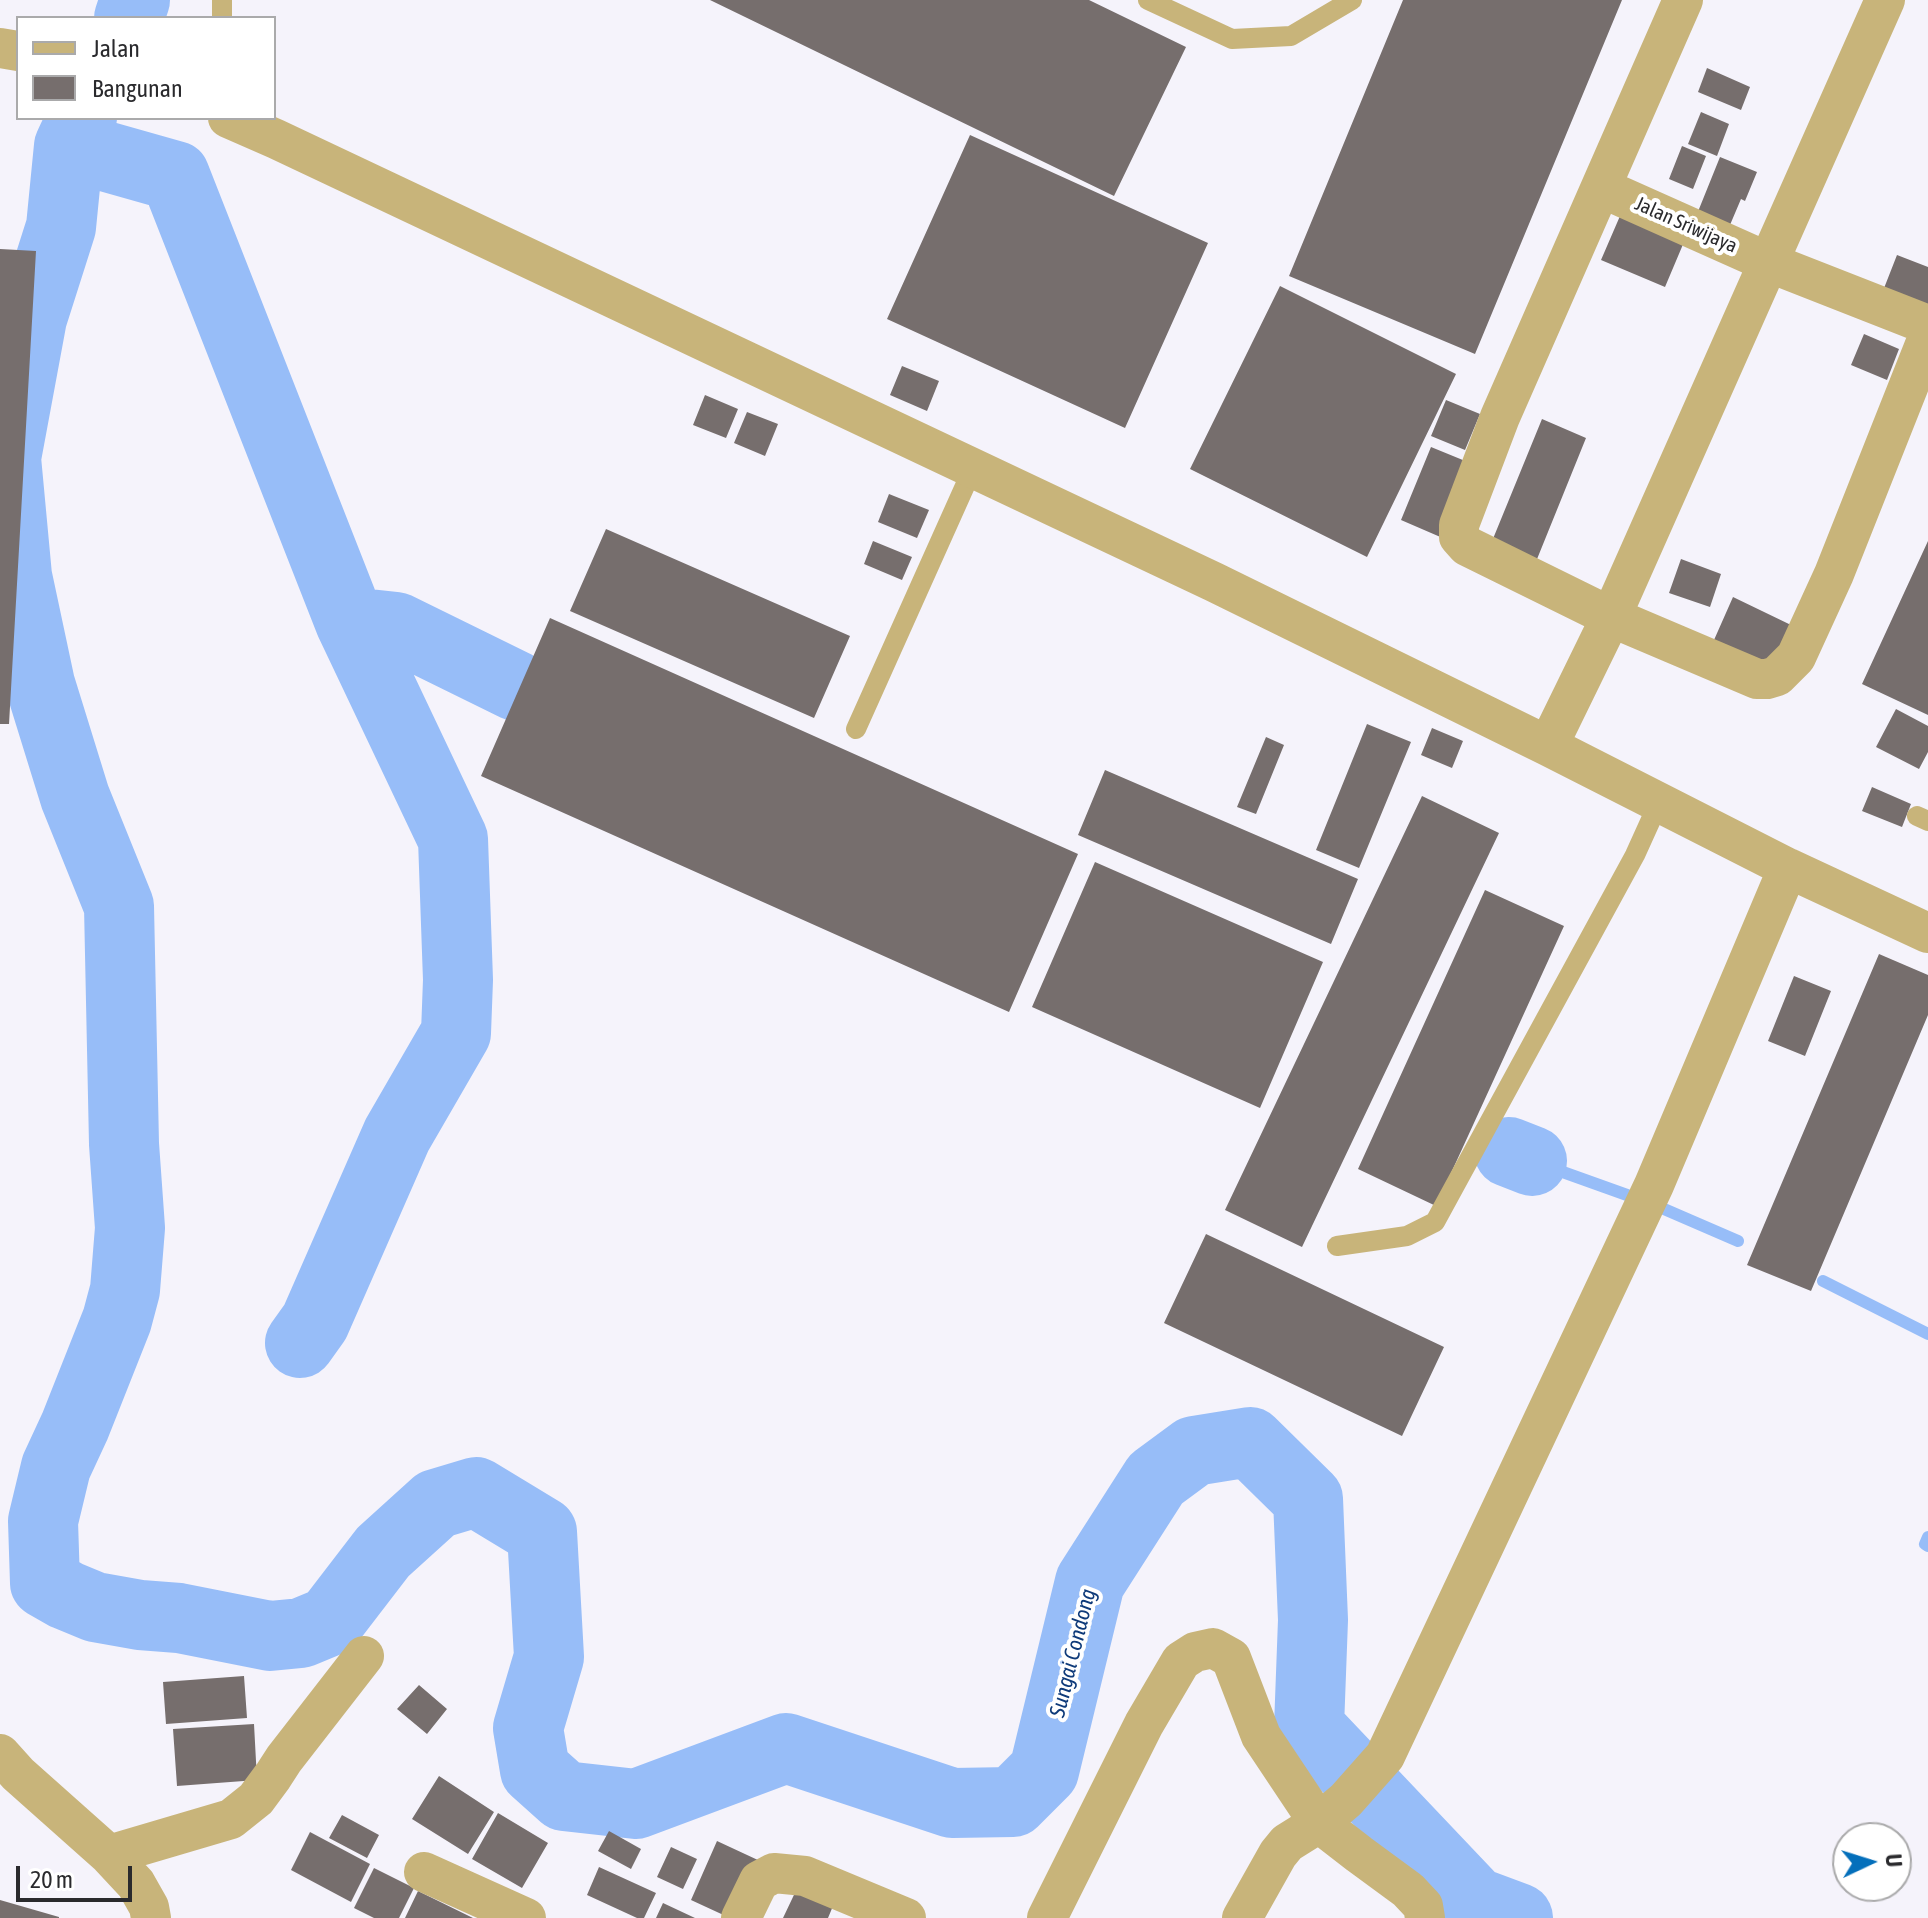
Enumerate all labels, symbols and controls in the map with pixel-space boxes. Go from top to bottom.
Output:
legend [16,16,276,120]
text: Jalan [92,35,140,62]
text: Bangunan [92,75,183,102]
street label: Jalan Sriwijaya [1631,192,1741,258]
water label: Sungai Condong [1044,1586,1102,1720]
north arrow [1832,1822,1912,1902]
scale bar [20,1850,136,1900]
text: U [1881,1853,1907,1868]
text: 20 m [30,1866,73,1893]

